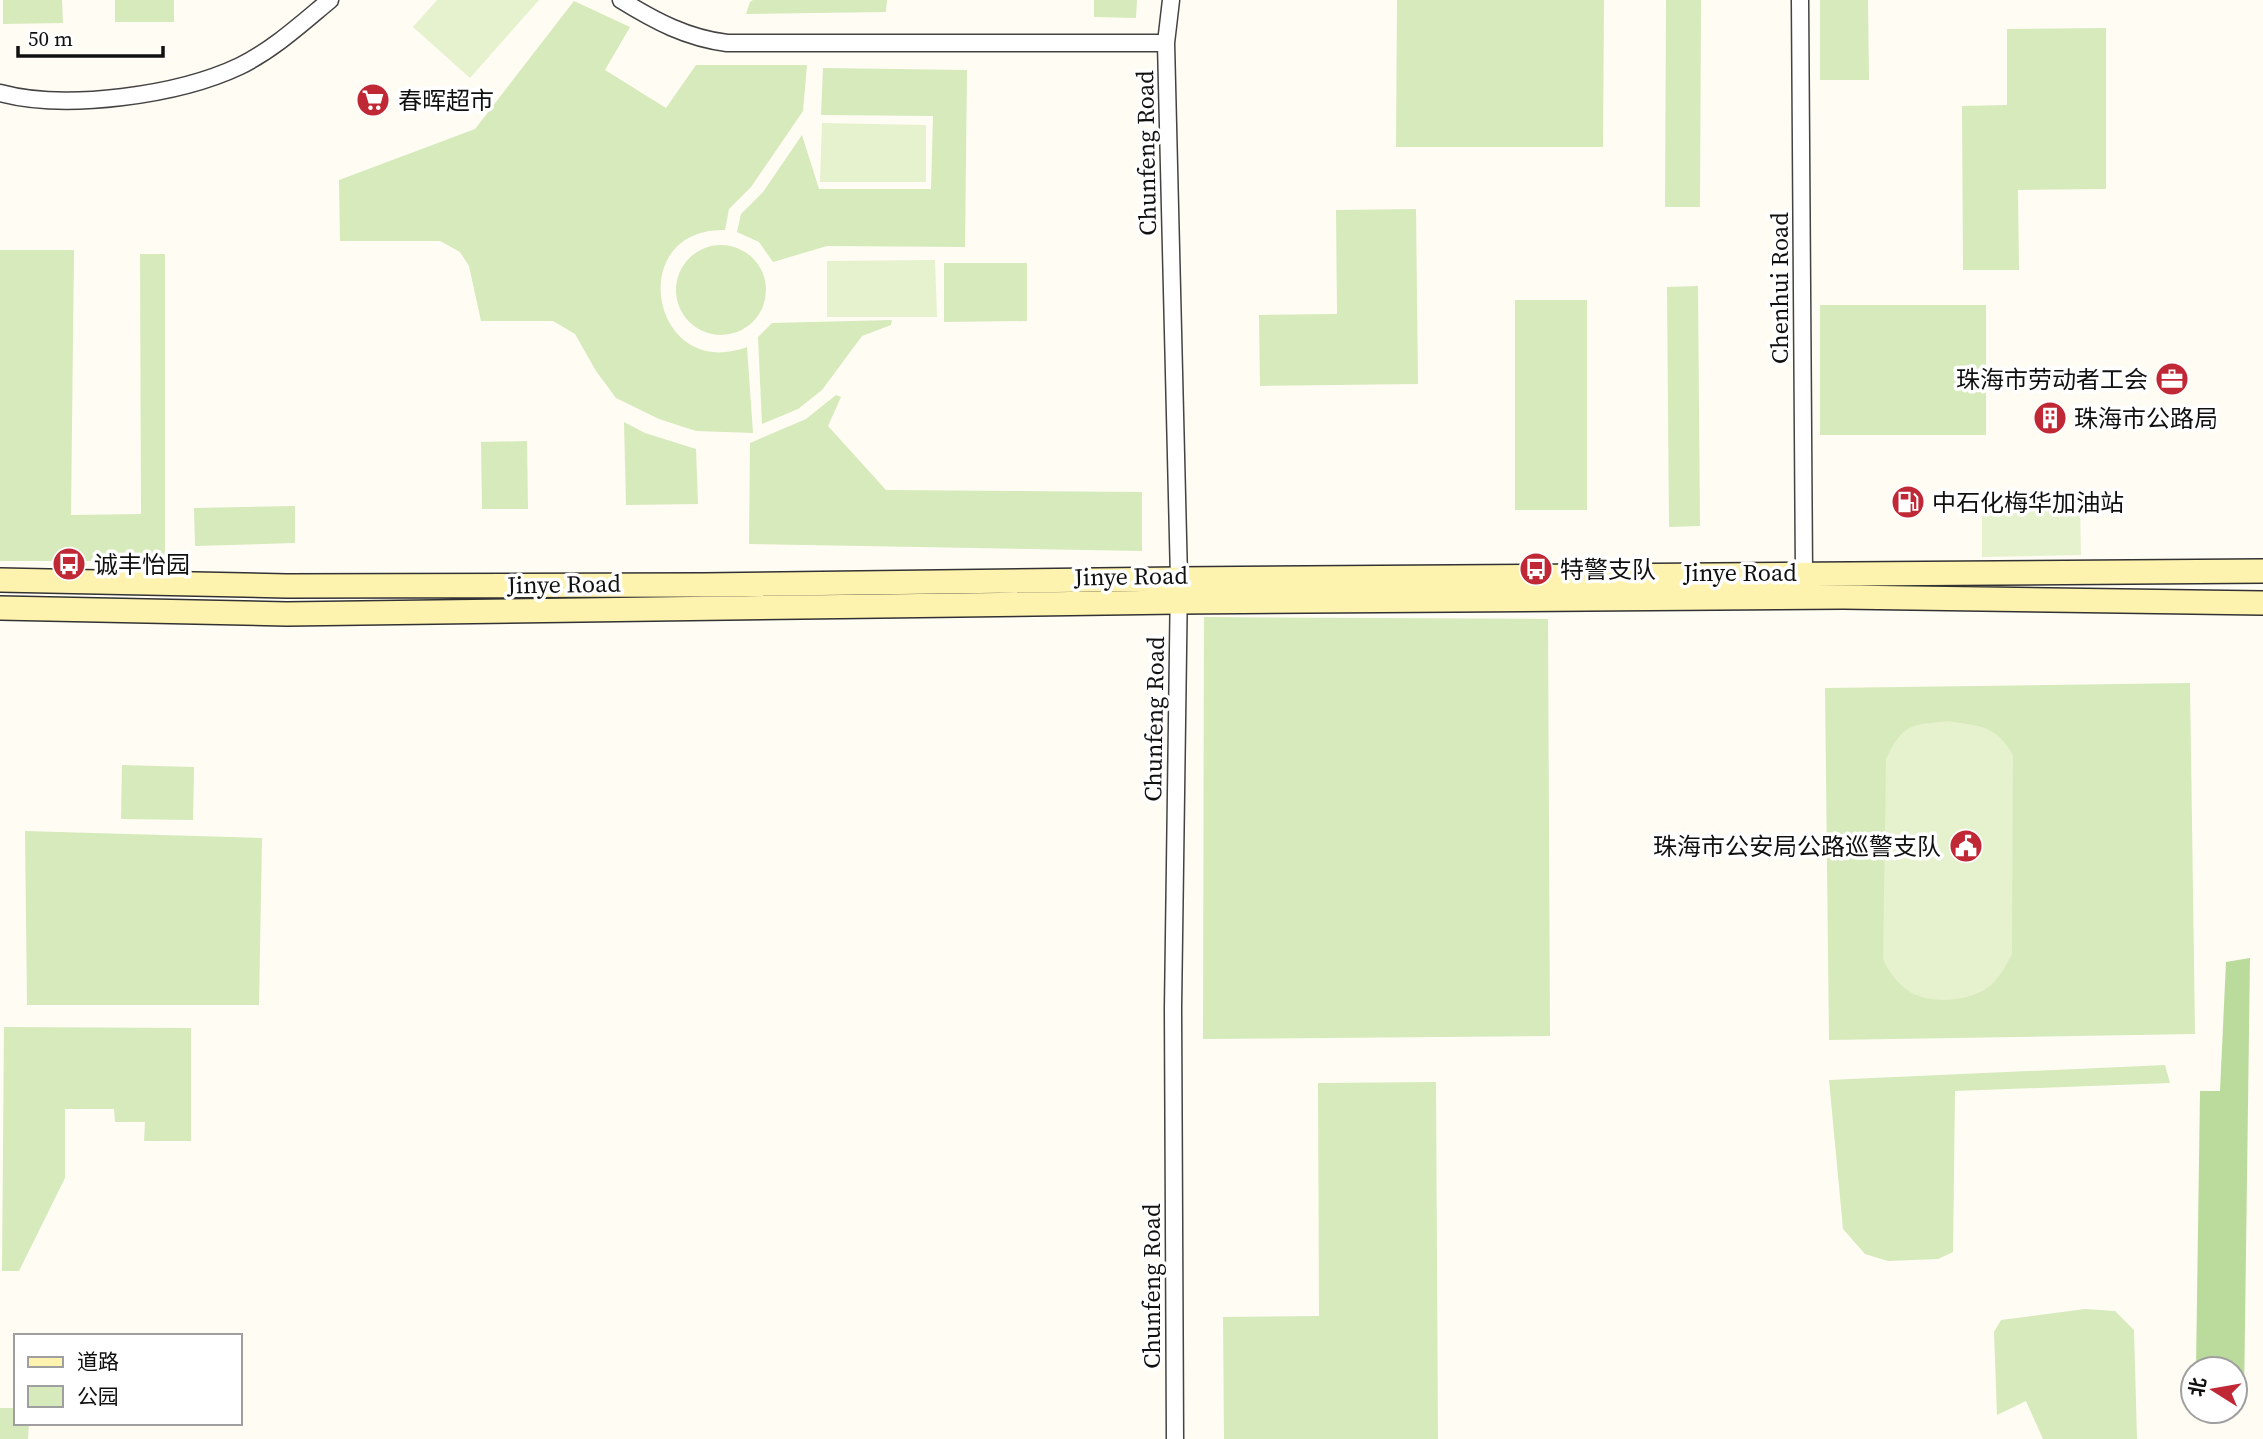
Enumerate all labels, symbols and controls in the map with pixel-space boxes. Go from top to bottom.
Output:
scale bar [18,14,163,58]
text: 50 m [28,24,73,53]
street label: Chunfeng Road [1128,70,1164,236]
supermarket icon: 春晖超市 [354,81,392,119]
place label: 春晖超市 [398,84,494,117]
street label: Chenhui Road [1763,212,1796,364]
office icon: 珠海市劳动者工会 [2153,360,2191,398]
place label: 珠海市劳动者工会 [1956,363,2148,396]
building icon: 珠海市公路局 [2031,399,2069,437]
place label: 珠海市公路局 [2074,402,2218,435]
fuel station icon: 中石化梅华加油站 [1889,483,1927,521]
place label: 中石化梅华加油站 [1932,486,2124,519]
bus stop icon: 诚丰怡园 [50,545,88,583]
place label: 诚丰怡园 [94,548,190,581]
bus stop icon: 特警支队 [1517,550,1555,588]
place label: 特警支队 [1560,553,1656,586]
street label: Jinye Road [1682,556,1797,589]
street label: Jinye Road [1073,559,1189,594]
street label: Jinye Road [506,567,622,602]
street label: Chunfeng Road [1136,636,1172,802]
public building icon: 珠海市公安局公路巡警支队 [1947,827,1985,865]
place label: 珠海市公安局公路巡警支队 [1653,830,1941,863]
street label: Chunfeng Road [1135,1203,1168,1369]
legend [14,1334,242,1425]
text: 道路 [77,1347,119,1376]
north arrow [2179,1355,2249,1425]
text: 北 [2183,1375,2212,1399]
text: 公园 [77,1382,119,1411]

